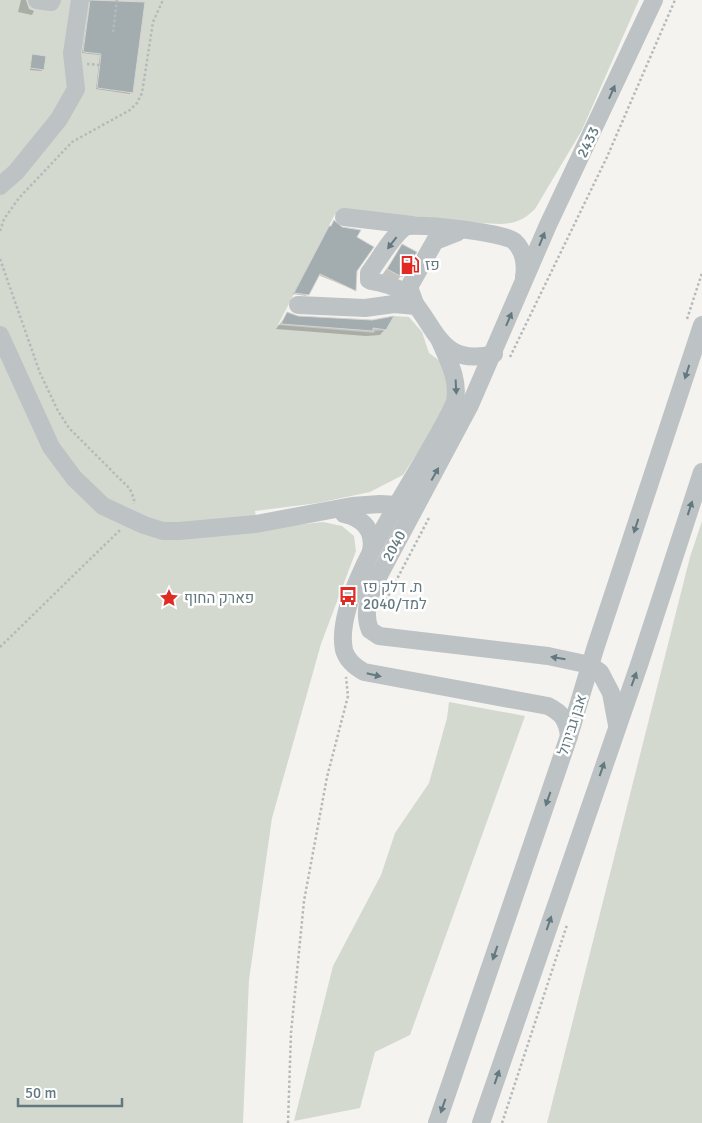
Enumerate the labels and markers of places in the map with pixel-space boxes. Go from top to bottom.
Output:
fuel station icon: פז [399,254,421,276]
place label: פז [425,256,440,274]
place label: ת. דלק פז למד/2040 [363,578,427,613]
bus stop icon: ת. דלק פז למד/2040 [337,585,359,607]
place icon: פארק החוף [158,587,180,609]
place label: פארק החוף [184,589,254,607]

